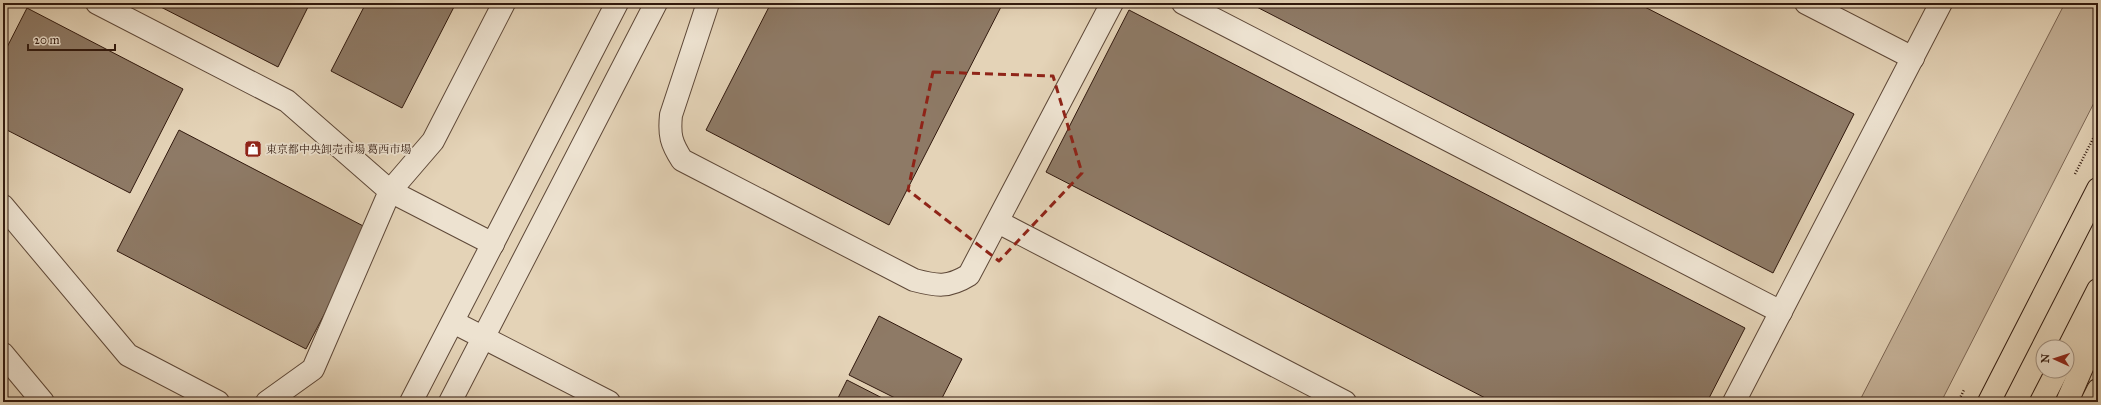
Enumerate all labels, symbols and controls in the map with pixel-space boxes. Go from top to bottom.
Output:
scale bar [28,26,115,52]
text: 20 m [34,33,60,47]
shop icon: 東京都中央卸売市場 葛西市場 [243,139,263,159]
place label: 東京都中央卸売市場 葛西市場 [266,143,411,156]
north arrow [2035,339,2075,379]
text: N [2039,353,2052,364]

